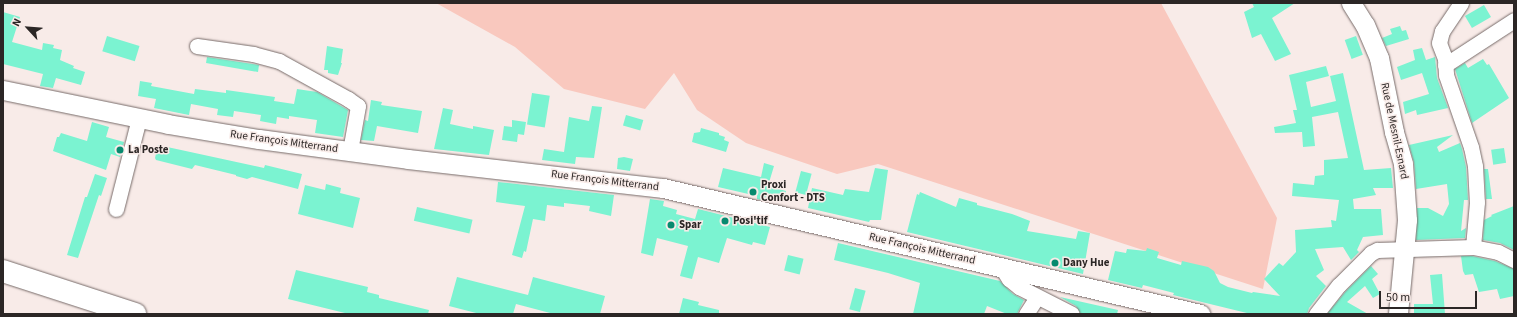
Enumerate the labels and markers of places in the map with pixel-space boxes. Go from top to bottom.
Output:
place label: La Poste [128,143,168,157]
marker: La Poste [115,145,125,155]
place label: Proxi Confort - DTS [761,179,825,205]
marker: Proxi Confort - DTS [748,187,758,197]
place label: Posi'tif [733,214,768,228]
marker: Posi'tif [720,216,730,226]
place label: Spar [679,218,701,232]
marker: Spar [666,220,676,230]
place label: Dany Hue [1063,256,1109,270]
marker: Dany Hue [1050,258,1060,268]

